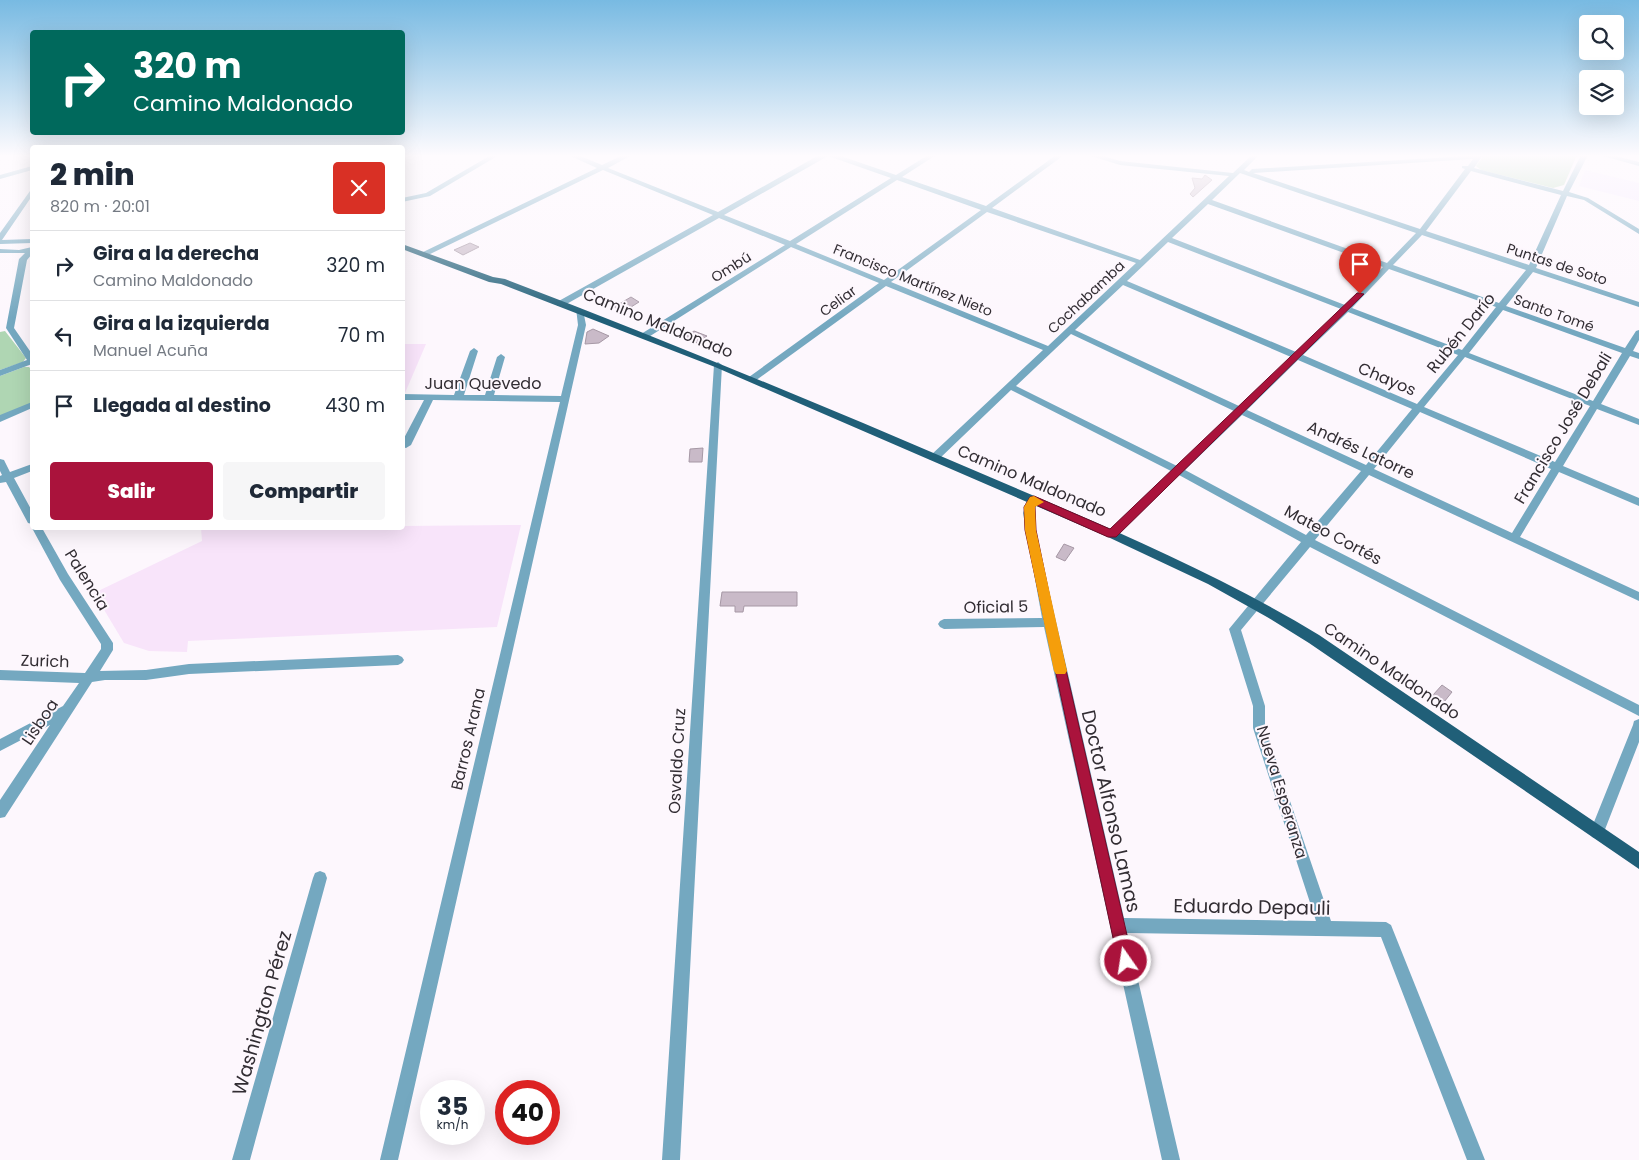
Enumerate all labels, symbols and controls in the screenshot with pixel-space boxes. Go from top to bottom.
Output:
map controls [1579,15,1624,115]
button: search [1579,15,1624,60]
text: 320 m [133,41,241,90]
icon: right [50,50,115,115]
button: layers [1579,70,1624,115]
text: Camino Maldonado [133,88,353,119]
text: 2 min [50,153,135,196]
button: close [333,162,385,214]
text: 820 m · 20:01 [50,195,150,218]
street label: Puntas de Soto [1504,238,1610,290]
street label: Francisco Martínez Nieto [830,239,996,321]
text: Gira a la derecha [93,240,259,267]
pin [1339,243,1381,294]
street label: Ombú [707,247,755,287]
icon: arrive [1346,250,1374,278]
icon: right [50,252,78,280]
text: 320 m [326,252,385,279]
street label: Cochabamba [1043,256,1129,338]
text: Camino Maldonado [93,269,253,292]
street label: Celiar [816,281,860,321]
street label: Camino Maldonado [579,282,737,364]
street label: Rubén Darío [1421,288,1501,378]
street label: Santo Tomé [1511,289,1597,337]
text: Gira a la izquierda [93,310,270,337]
icon: left [50,322,78,350]
text: 70 m [338,322,385,349]
text: Manuel Acuña [93,339,208,362]
street label: Francisco José Debali [1509,348,1617,508]
street label: Chayos [1354,356,1420,402]
street label: Juan Quevedo [425,372,541,395]
icon: arrive [50,392,78,420]
text: Llegada al destino [93,392,271,419]
text: 430 m [325,392,385,419]
street label: Andrés Latorre [1304,415,1418,485]
street label: Camino Maldonado [954,439,1110,523]
button: Salir [50,462,213,520]
button: Compartir [223,462,385,520]
street label: Mateo Cortés [1280,500,1386,570]
street label: Palencia [59,545,115,615]
street label: Oficial 5 [964,595,1028,619]
street label: Camino Maldonado [1319,617,1465,725]
street label: Zurich [20,649,70,673]
street label: Barros Arana [445,686,491,792]
street label: Lisboa [16,694,64,750]
street label: Doctor Alfonso Lamas [1075,707,1147,915]
street label: Osvaldo Cruz [663,708,691,814]
street label: Nueva Esperanza [1251,723,1313,861]
street label: Eduardo Depauli [1173,892,1331,922]
street label: Washington Pérez [226,928,298,1098]
position arrow [1099,934,1151,986]
speed limit sign: 40 [495,1080,560,1145]
text: 35 [437,1089,468,1124]
text: km/h [437,1116,468,1133]

